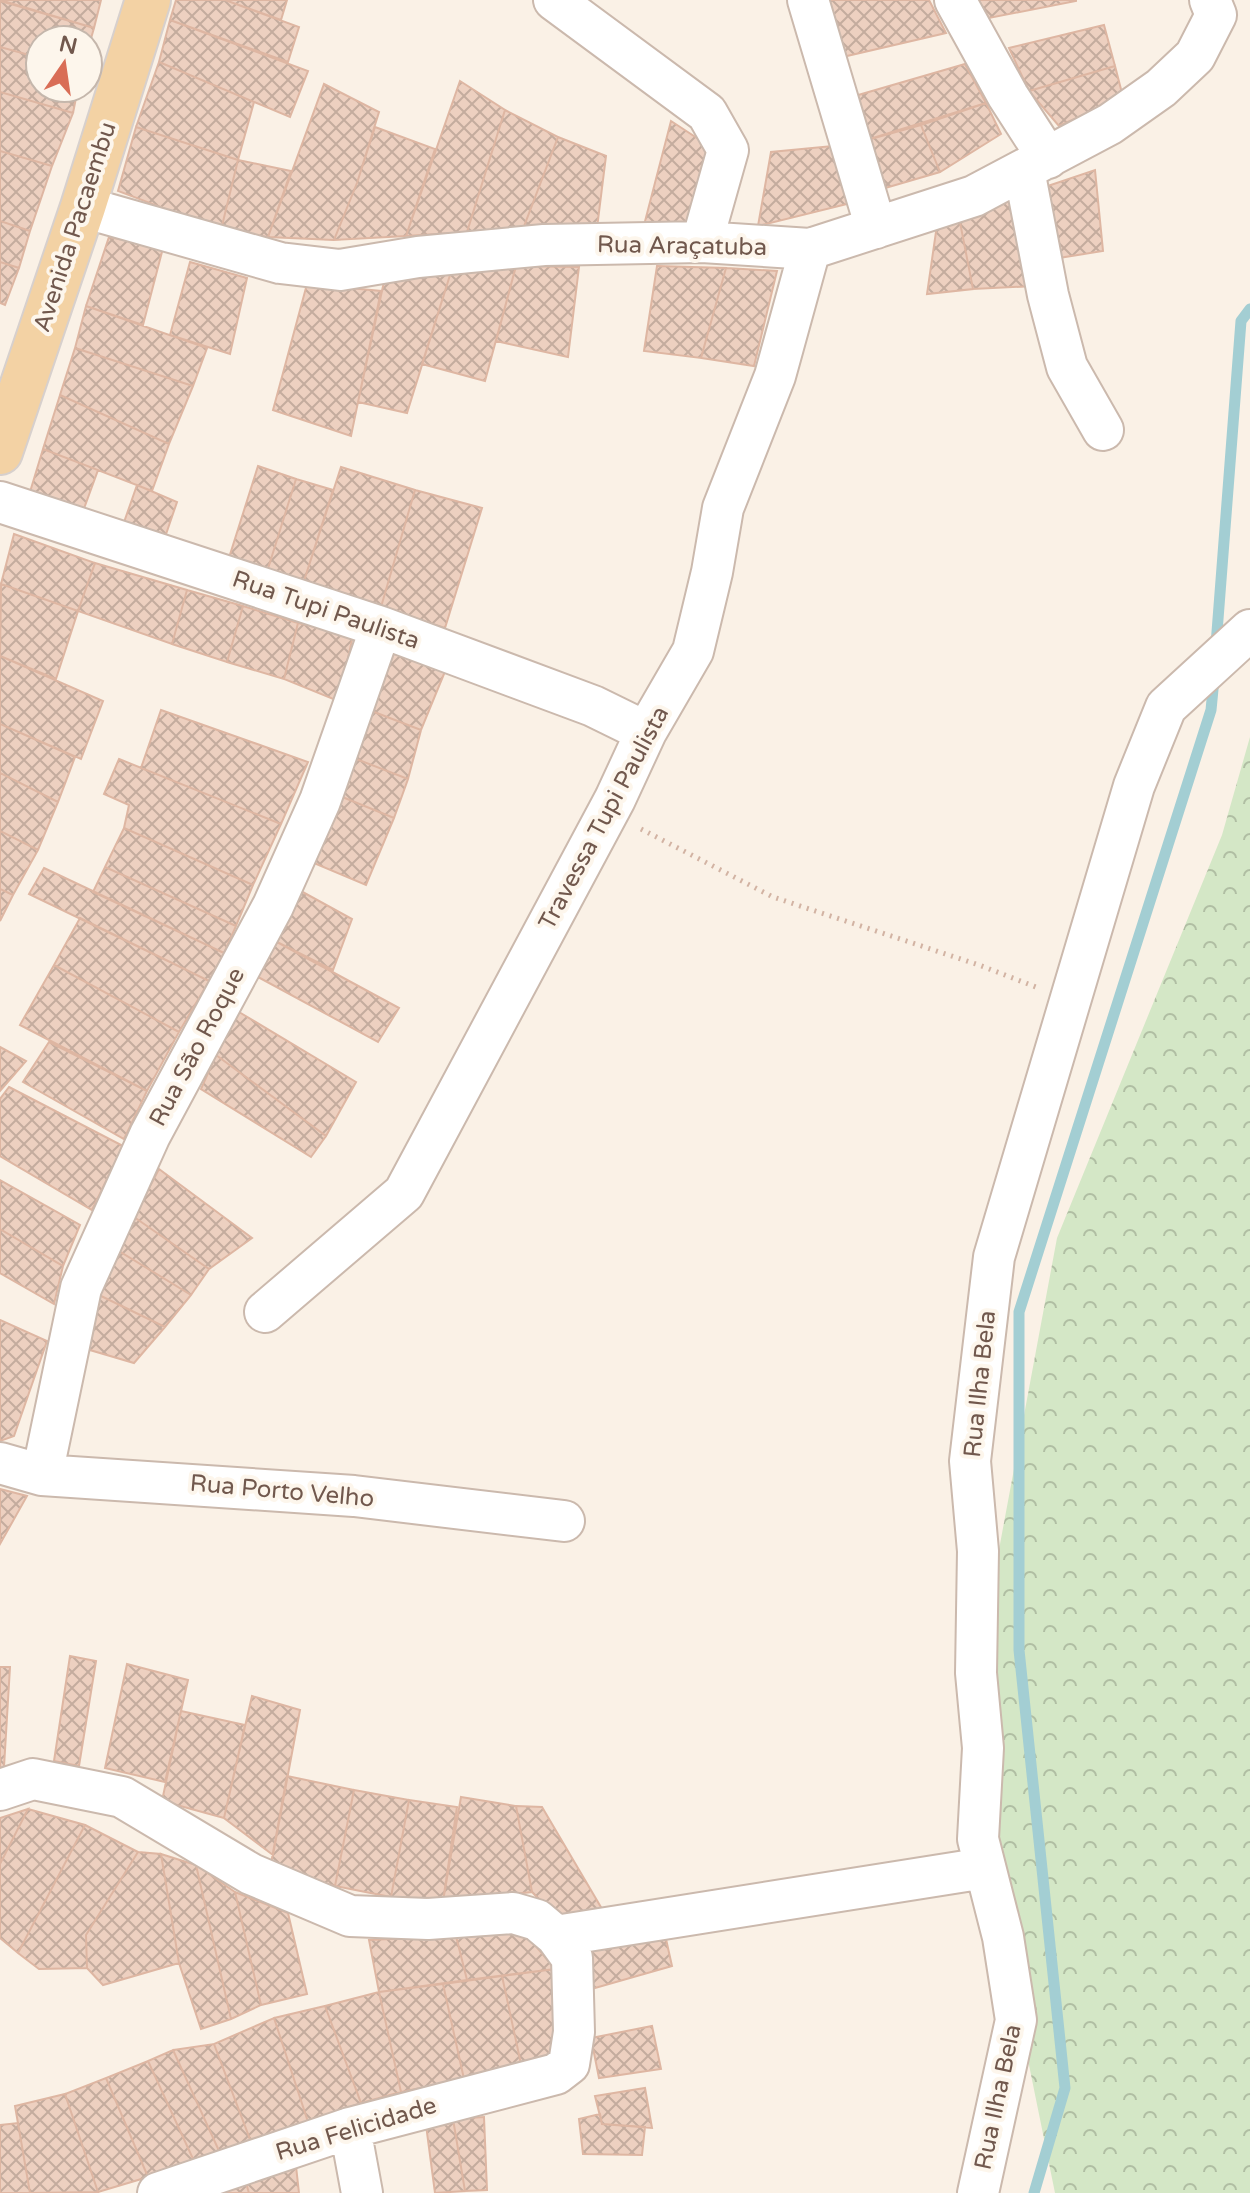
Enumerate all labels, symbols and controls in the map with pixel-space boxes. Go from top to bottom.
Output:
north arrow [24,24,104,104]
text: N [57,31,80,60]
street label: Avenida Pacaembu [27,118,123,336]
street label: Rua Araçatuba [597,230,767,262]
street label: Rua Tupi Paulista [229,564,423,656]
street label: Travessa Tupi Paulista [533,701,675,935]
street label: Rua São Roque [143,963,251,1131]
street label: Rua Ilha Bela [958,1309,1002,1459]
street label: Rua Porto Velho [189,1468,375,1514]
street label: Rua Ilha Bela [968,2022,1028,2172]
street label: Rua Felicidade [272,2091,440,2167]

